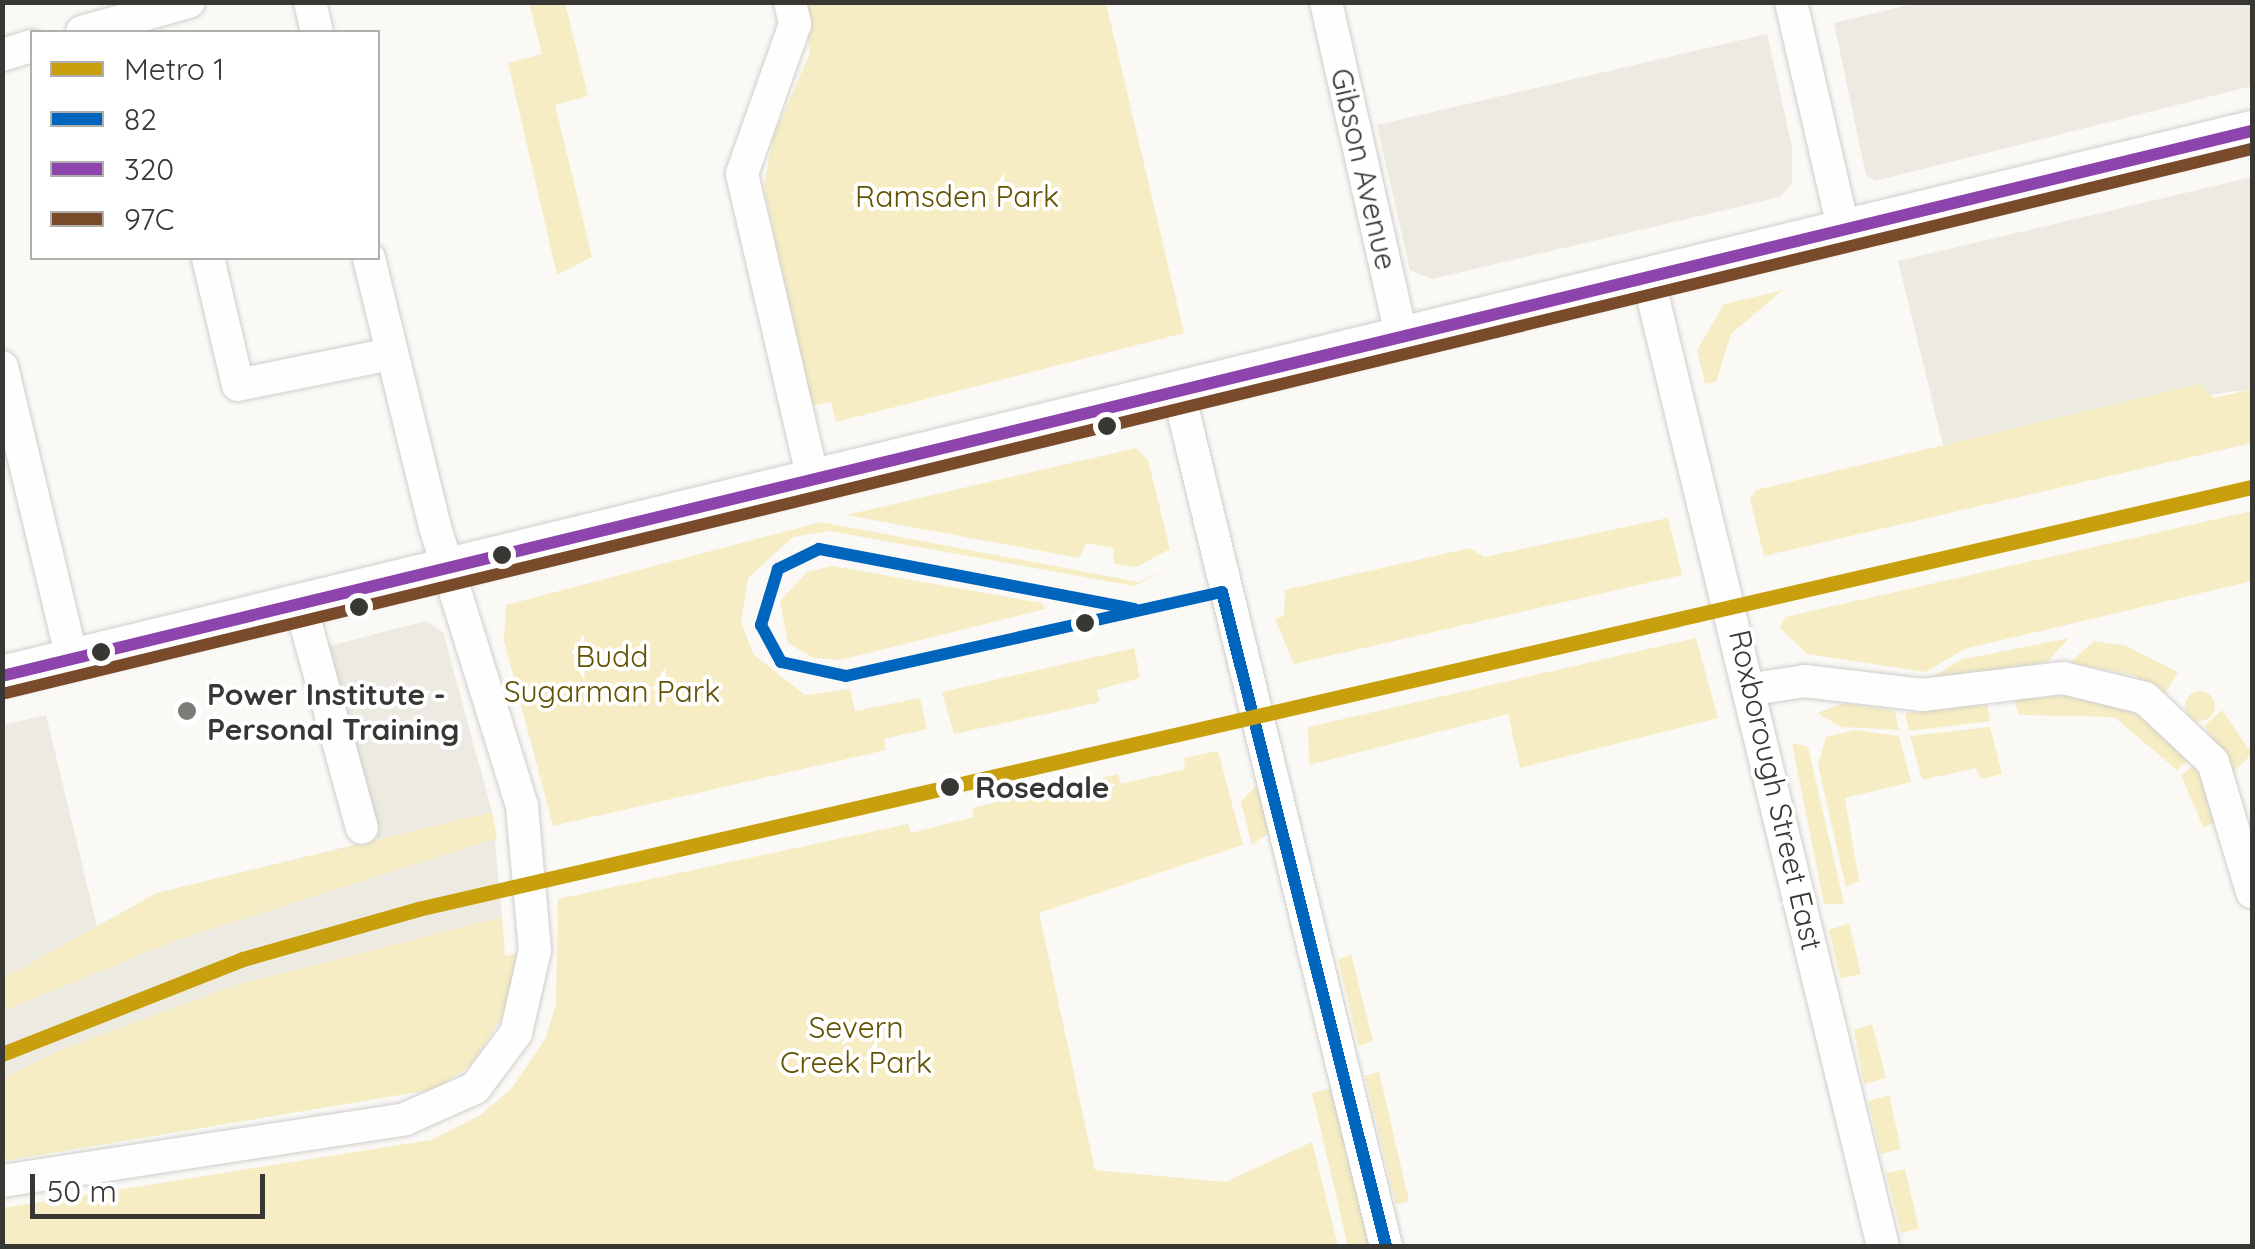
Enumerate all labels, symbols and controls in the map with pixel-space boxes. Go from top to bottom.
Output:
legend [30,30,380,260]
text: Metro 1 [124,50,224,88]
street label: Gibson Avenue [1323,65,1405,273]
text: 82 [124,100,157,138]
text: 320 [124,150,174,188]
park label: Ramsden Park [855,178,1059,214]
text: 97C [124,200,174,238]
unlabelled marker [1097,416,1117,436]
unlabelled marker [492,545,512,565]
unlabelled marker [349,597,369,617]
unlabelled marker [1075,613,1095,633]
street label: Roxborough Street East [1722,626,1830,954]
park label: Budd Sugarman Park [504,638,720,708]
unlabelled marker [91,642,111,662]
place label: Power Institute - Personal Training [207,676,459,746]
marker: Power Institute - Personal Training [176,700,198,722]
place label: Rosedale [975,769,1110,805]
marker: Rosedale [934,771,966,803]
park label: Severn Creek Park [780,1009,932,1080]
scale bar [35,1154,270,1216]
text: 50 m [47,1172,117,1210]

